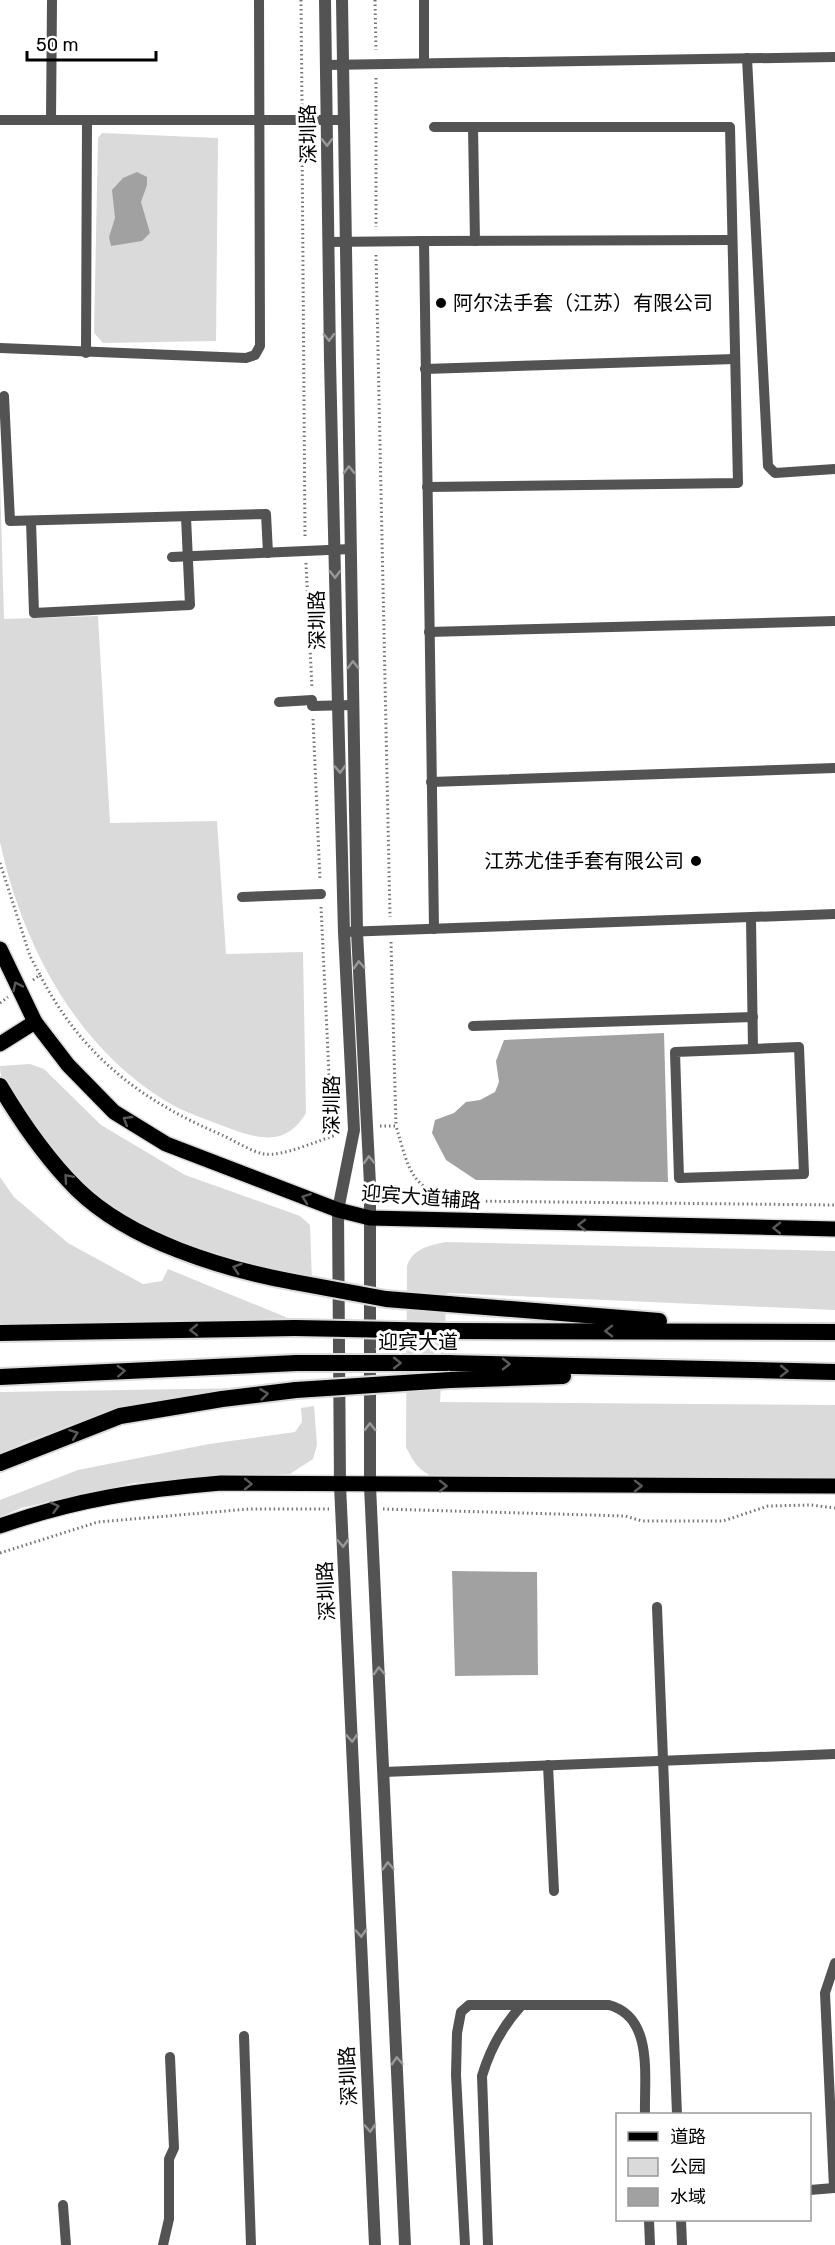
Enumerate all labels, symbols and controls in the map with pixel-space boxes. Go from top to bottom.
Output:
scale bar [27,24,156,62]
text: 50 m [36,34,79,56]
street label: 深圳路 [295,104,321,164]
one-way arrow [321,138,333,147]
place label: 阿尔法手套（江苏）有限公司 [453,291,713,315]
marker: 阿尔法手套（江苏）有限公司 [434,296,448,310]
one-way arrow [323,333,336,342]
one-way arrow [343,466,356,475]
one-way arrow [329,570,341,579]
street label: 深圳路 [304,590,330,650]
one-way arrow [346,661,359,670]
one-way arrow [334,765,346,774]
place label: 江苏尤佳手套有限公司 [484,849,684,873]
marker: 江苏尤佳手套有限公司 [689,854,703,868]
one-way arrow [352,961,365,970]
one-way arrow [12,981,24,992]
street label: 深圳路 [320,1075,344,1135]
one-way arrow [123,1116,134,1128]
one-way arrow [363,1155,375,1164]
one-way arrow [64,1174,75,1185]
street label: 迎宾大道辅路 [360,1181,482,1213]
one-way arrow [301,1192,312,1205]
one-way arrow [577,1219,586,1231]
one-way arrow [772,1222,781,1234]
one-way arrow [232,1263,243,1276]
one-way arrow [190,1324,199,1336]
one-way arrow [604,1325,613,1337]
street label: 迎宾大道 [378,1330,458,1354]
one-way arrow [393,1357,402,1369]
one-way arrow [501,1358,510,1371]
one-way arrow [780,1364,789,1377]
one-way arrow [117,1365,126,1378]
one-way arrow [259,1388,268,1400]
one-way arrow [364,1423,376,1432]
one-way arrow [68,1428,79,1441]
one-way arrow [244,1478,253,1490]
one-way arrow [439,1480,448,1492]
one-way arrow [634,1480,643,1492]
one-way arrow [50,1502,60,1515]
one-way arrow [337,1539,350,1548]
street label: 深圳路 [312,1560,340,1622]
one-way arrow [373,1667,385,1676]
one-way arrow [346,1734,359,1743]
one-way arrow [382,1861,394,1870]
one-way arrow [354,1929,367,1938]
street label: 深圳路 [334,2045,362,2107]
one-way arrow [390,2056,403,2065]
legend [616,2113,811,2221]
one-way arrow [363,2123,376,2132]
text: 道路 [670,2126,706,2148]
text: 公园 [670,2156,706,2178]
text: 水域 [670,2186,706,2208]

